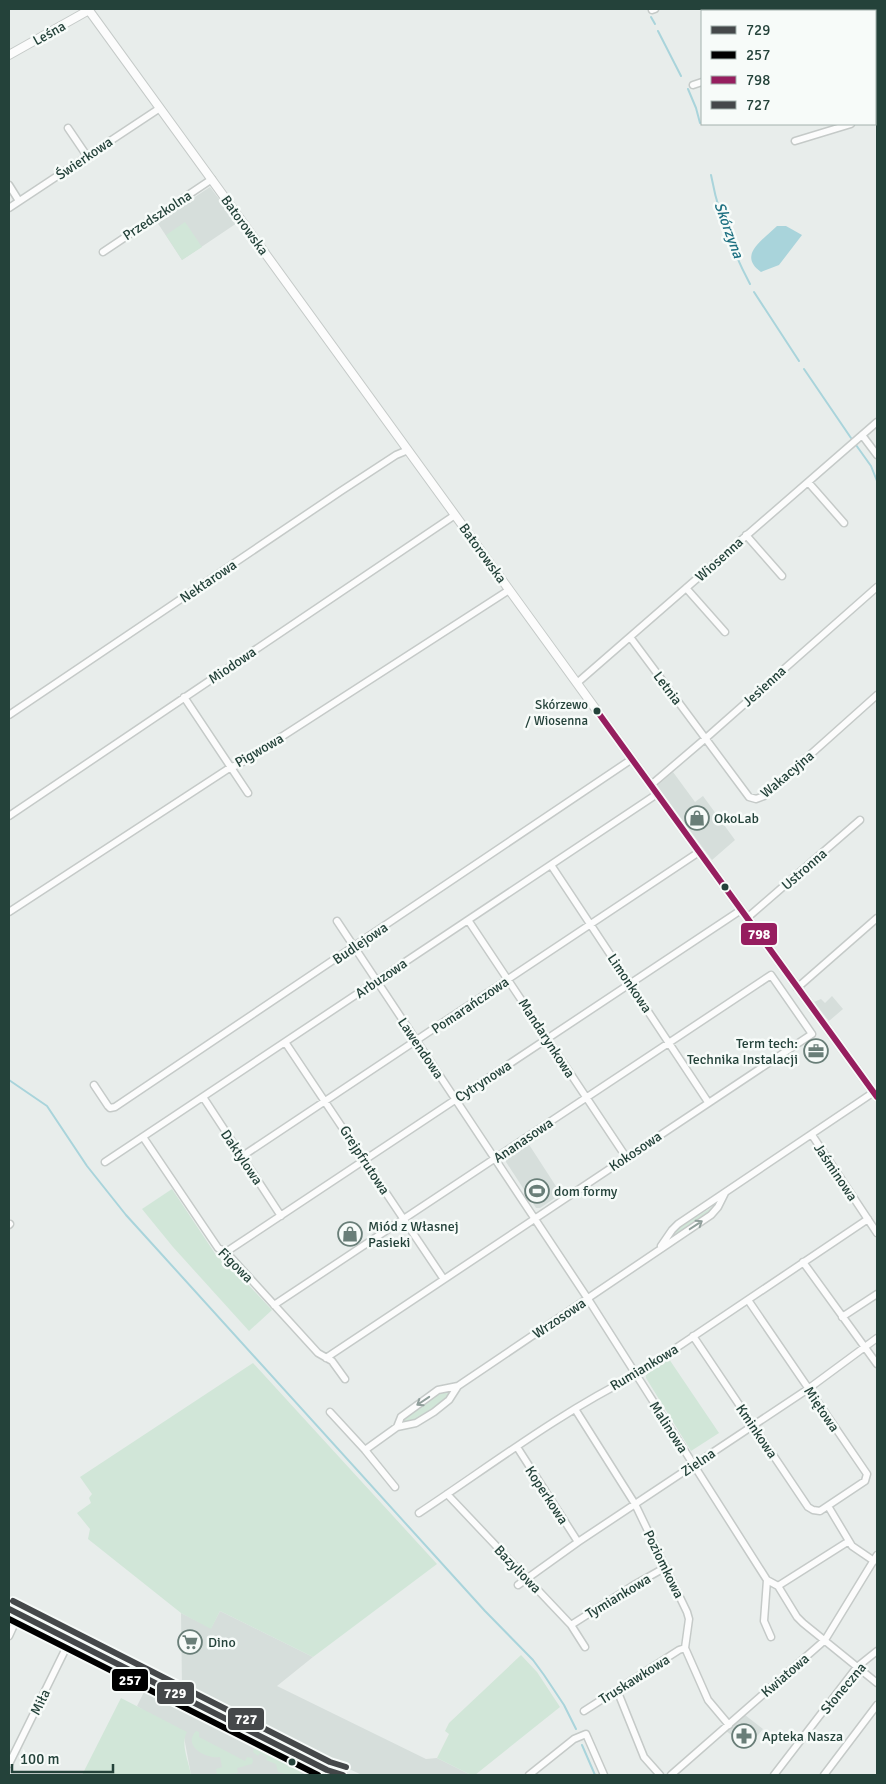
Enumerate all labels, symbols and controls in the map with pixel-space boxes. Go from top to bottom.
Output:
legend [701,10,876,125]
street label: Leśna [30,18,69,49]
text: 729 [746,21,770,39]
text: 257 [746,46,770,64]
text: 798 [746,71,770,89]
text: 727 [746,96,770,114]
street label: Świerkowa [53,133,116,184]
street label: Przedszkolna [120,187,195,244]
street label: Batorowska [217,192,272,259]
water label: Skórzyna [711,199,748,261]
street label: Batorowska [455,520,510,587]
street label: Wiosenna [692,533,747,585]
street label: Nektarowa [177,556,240,607]
street label: Miodowa [205,643,259,688]
street label: Jesienna [739,662,790,710]
street label: Letnia [650,668,686,708]
place label: Skórzewo / Wiosenna [525,697,588,729]
marker: Skórzewo / Wiosenna [592,706,602,716]
street label: Pigwowa [232,730,287,771]
street label: Wakacyjna [757,747,817,802]
shop icon: OkoLab [684,805,710,831]
place label: OkoLab [714,810,759,827]
street label: Ustronna [778,845,830,894]
unlabelled marker [720,882,730,892]
street label: Budlejowa [330,919,391,968]
line badge: 798 [740,922,778,946]
text: 798 [748,926,771,943]
street label: Limonkowa [604,950,656,1016]
street label: Arbuzowa [352,955,411,1002]
street label: Pomarańczowa [428,973,512,1038]
street label: Mandarynkowa [515,995,579,1081]
street label: Lawendowa [394,1014,447,1082]
place label: Term tech: Technika Instalacji [687,1035,798,1068]
office icon: Term tech: Technika Instalacji [803,1038,829,1064]
street label: Cytrynowa [452,1057,515,1106]
street label: Ananasowa [490,1114,556,1167]
street label: Grejpfrutowa [336,1123,393,1198]
street label: Daktylowa [217,1127,266,1188]
street label: Kokosowa [606,1128,665,1175]
street label: Jaśminowa [810,1140,861,1204]
sports icon: dom formy [524,1178,550,1204]
place label: dom formy [554,1183,618,1200]
place label: Miód z Własnej Pasieki [368,1218,459,1251]
one-way arrow [689,1220,703,1230]
shop icon: Miód z Własnej Pasieki [337,1221,363,1247]
street label: Figowa [215,1244,257,1286]
street label: Wrzosowa [529,1294,589,1342]
street label: Rumiankowa [607,1340,681,1394]
street label: Miętowa [800,1383,843,1435]
one-way arrow [416,1396,430,1406]
street label: Malinowa [646,1398,692,1456]
street label: Kminkowa [732,1401,781,1462]
street label: Zielna [678,1445,719,1480]
street label: Koperkowa [521,1463,572,1528]
street label: Poziomkowa [640,1527,687,1601]
street label: Bazyliowa [491,1542,545,1597]
street label: Tymiankowa [583,1570,654,1623]
supermarket icon: Dino [177,1629,203,1655]
place label: Dino [208,1634,236,1651]
street label: Kwiatowa [758,1650,813,1701]
street label: Truskawkowa [596,1651,673,1708]
street label: Słoneczna [817,1659,870,1718]
line badge: 257 [111,1668,149,1692]
text: 257 [119,1672,142,1689]
line badge: 729 [156,1681,195,1705]
text: 729 [164,1685,187,1702]
street label: Miła [27,1686,54,1718]
line badge: 727 [227,1707,265,1731]
text: 727 [235,1711,258,1728]
pharmacy icon: Apteka Nasza [731,1723,757,1749]
place label: Apteka Nasza [762,1728,843,1745]
scale bar [12,1742,114,1774]
text: 100 m [20,1750,60,1768]
unlabelled marker [287,1757,297,1767]

